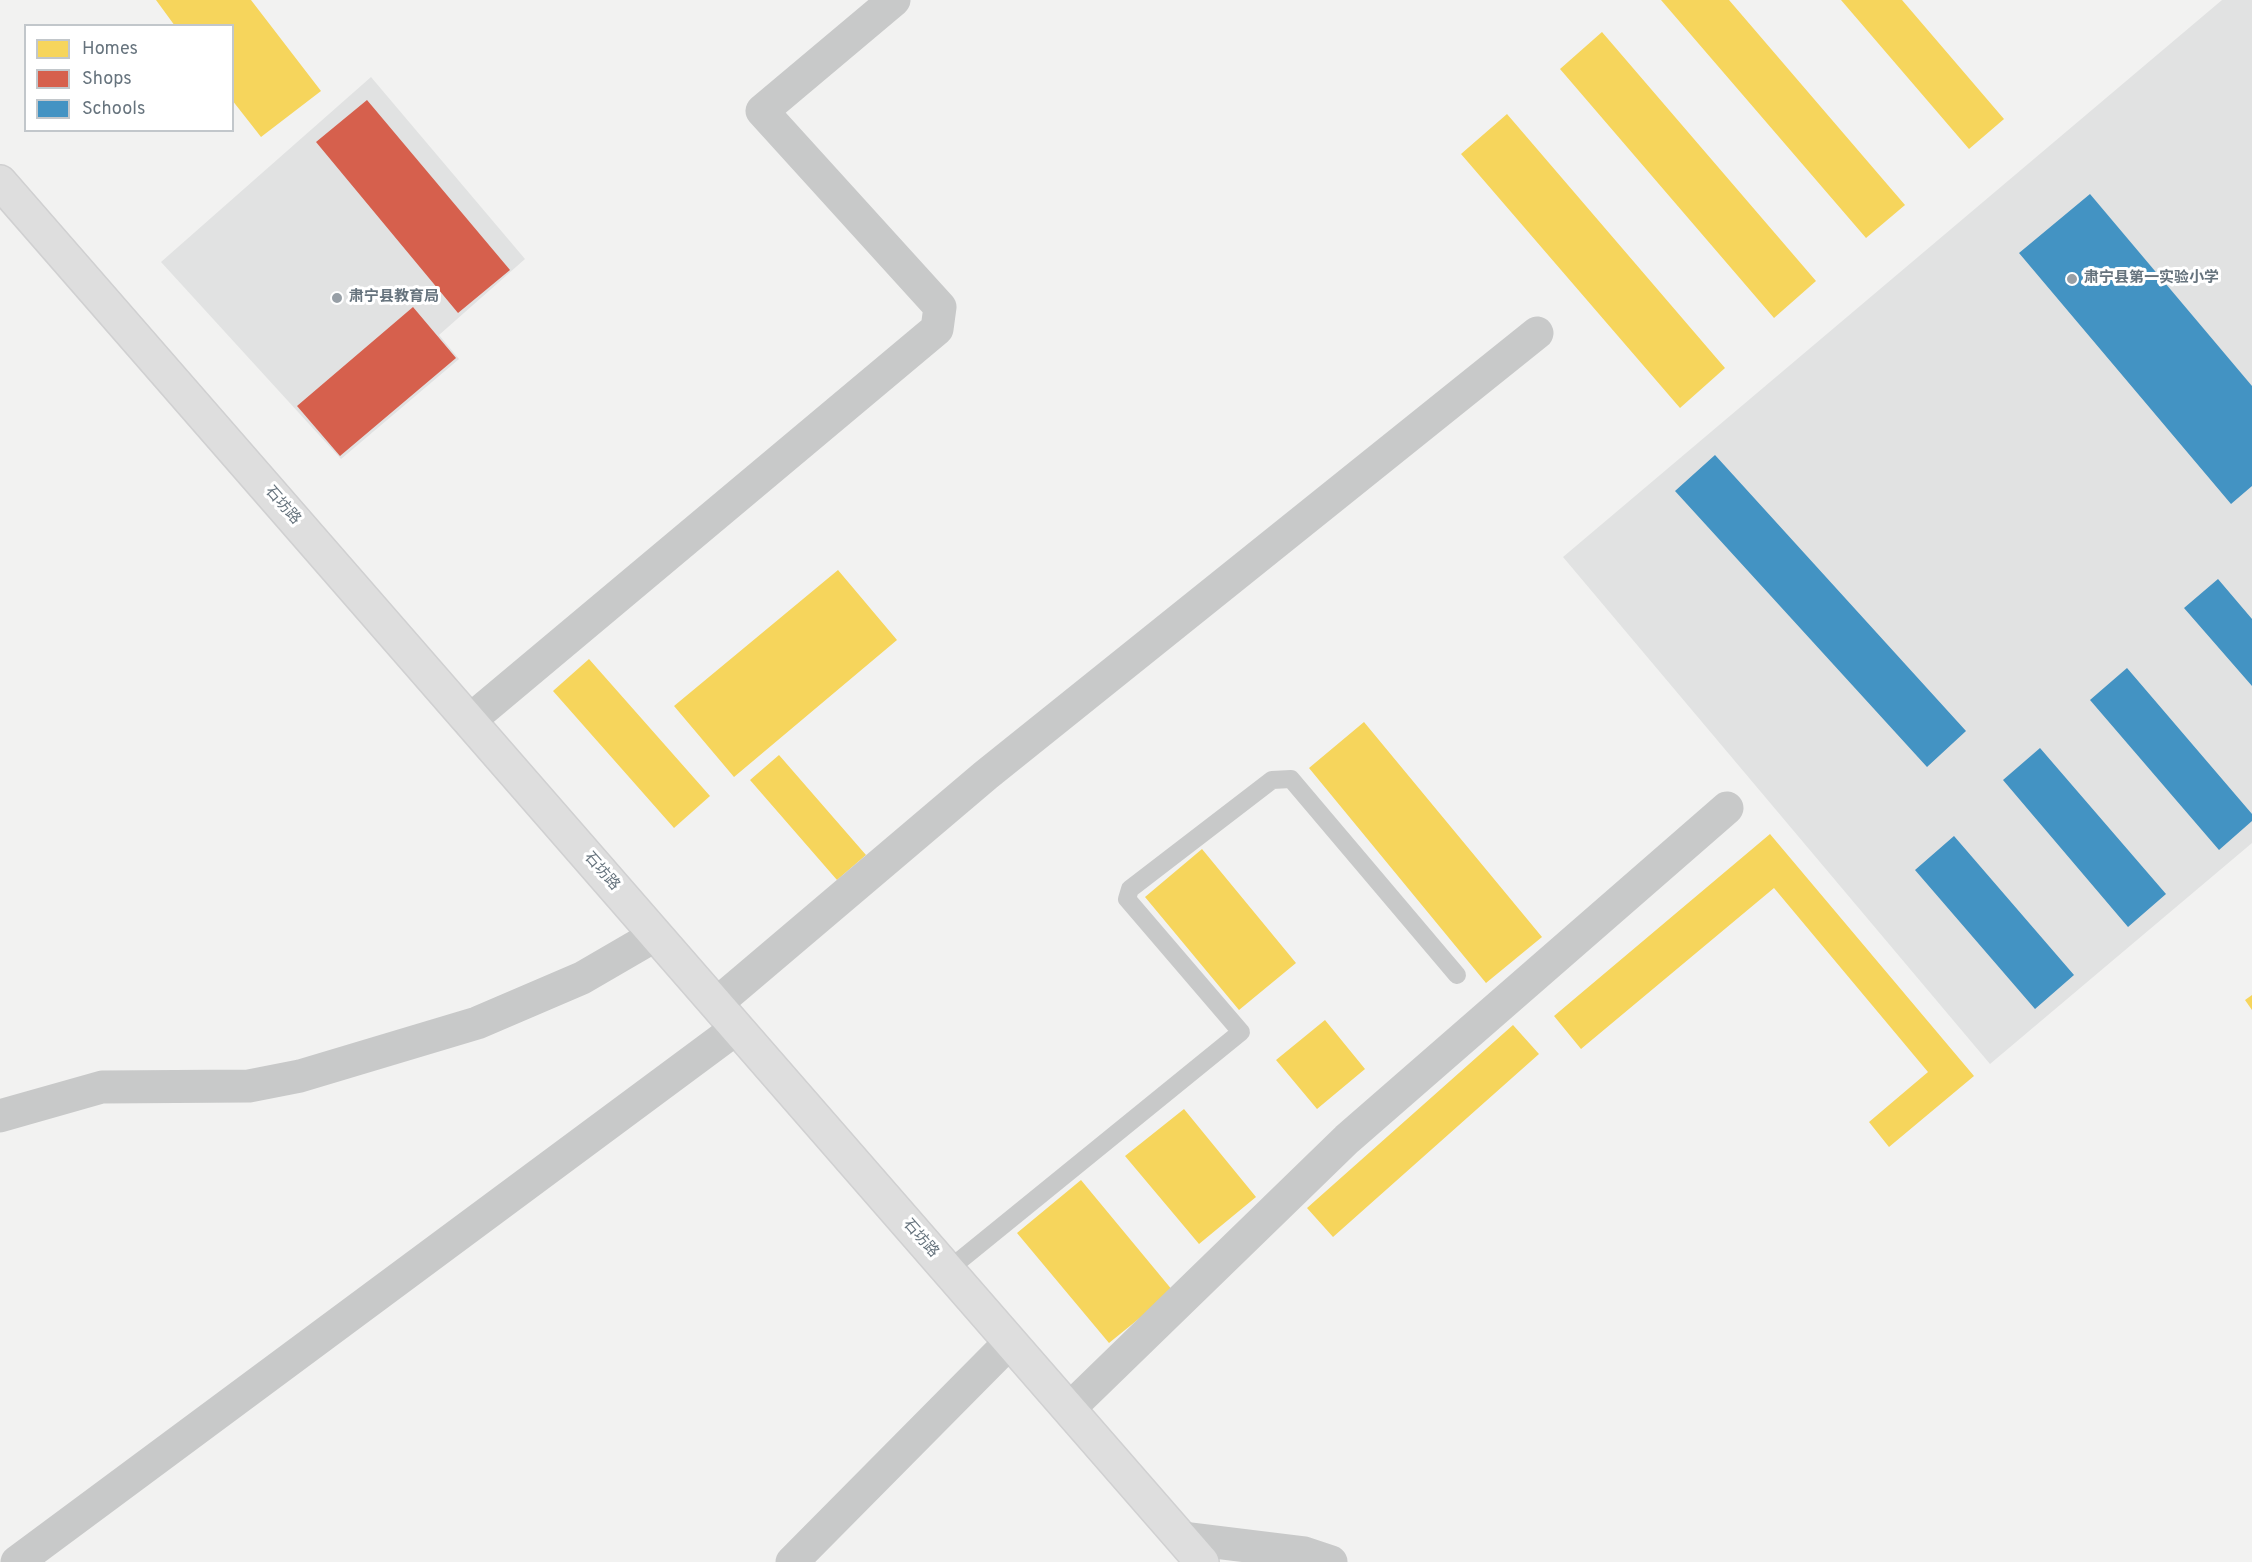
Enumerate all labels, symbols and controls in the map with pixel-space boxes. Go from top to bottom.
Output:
legend [24,24,234,132]
text: Homes [82,38,138,61]
text: Shops [82,68,132,91]
text: Schools [82,98,145,121]
place label: 肃宁县第一实验小学 [2084,270,2219,288]
marker: 肃宁县第一实验小学 [2065,272,2079,286]
place label: 肃宁县教育局 [349,289,439,307]
marker: 肃宁县教育局 [330,291,344,305]
street label: 石坊路 [260,483,304,529]
street label: 石坊路 [579,849,623,895]
street label: 石坊路 [898,1216,942,1262]

